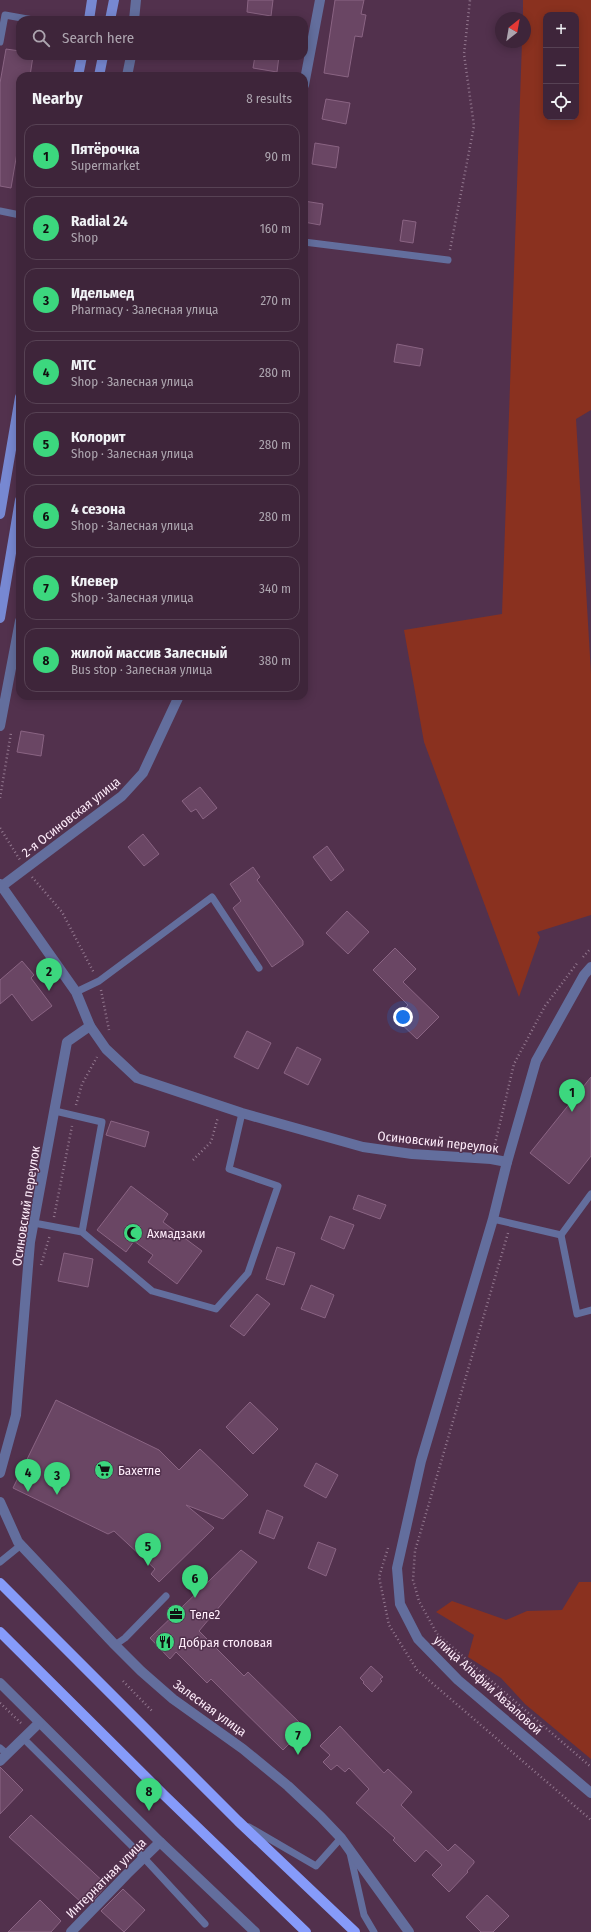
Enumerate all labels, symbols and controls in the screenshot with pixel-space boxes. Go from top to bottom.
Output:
north arrow [495,12,531,48]
map controls [543,12,579,120]
button: + [543,12,579,48]
search box [16,16,308,60]
icon: search [30,27,52,49]
text: Search here [62,29,134,47]
button: − [543,48,579,84]
button: locate [543,84,579,120]
text: Nearby [32,88,83,109]
text: 8 results [246,91,292,106]
text: Пятёрочка [71,140,140,158]
text: 1 [43,149,49,164]
text: 90 m [265,149,291,164]
text: Supermarket [71,158,140,173]
text: Radial 24 [71,212,128,230]
text: 2 [43,221,49,236]
text: 160 m [260,221,291,236]
text: Shop [71,230,98,245]
text: Идельмед [71,284,134,302]
text: 3 [43,293,49,308]
text: 270 m [260,293,291,308]
text: Pharmacy · Залесная улица [71,302,218,317]
text: МТС [71,356,96,374]
text: 4 [43,365,49,380]
text: 280 m [259,365,291,380]
text: Shop · Залесная улица [71,374,194,389]
text: Колорит [71,428,126,446]
text: 5 [43,437,49,452]
text: 280 m [259,437,291,452]
text: Shop · Залесная улица [71,446,194,461]
text: 4 сезона [71,500,125,518]
text: 6 [43,509,49,524]
text: 280 m [259,509,291,524]
text: Shop · Залесная улица [71,518,194,533]
text: Клевер [71,572,118,590]
text: 7 [43,581,49,596]
text: 340 m [259,581,291,596]
text: Shop · Залесная улица [71,590,194,605]
text: жилой массив Залесный [71,644,227,662]
text: 8 [43,653,49,668]
text: 380 m [259,653,291,668]
text: Bus stop · Залесная улица [71,662,212,677]
street label: 2-я Осиновская улица [19,774,123,860]
pin: 2 [36,958,62,991]
your location [393,1007,413,1027]
pin: 1 [559,1079,585,1112]
street label: Осиновский переулок [377,1128,499,1156]
street label: Осиновский переулок [9,1145,43,1267]
mosque icon: Ахмадзаки [122,1222,144,1244]
place label: Ахмадзаки [147,1226,205,1241]
pin: 4 [15,1459,41,1492]
supermarket icon: Бахетле [93,1459,115,1481]
pin: 3 [44,1462,70,1495]
place label: Бахетле [118,1463,161,1478]
pin: 5 [135,1533,161,1566]
pin: 6 [182,1565,208,1598]
office icon: Теле2 [165,1603,187,1625]
place label: Теле2 [190,1607,220,1622]
restaurant icon: Добрая столовая [154,1631,176,1653]
street label: улица Альфии Авзаловой [431,1632,545,1738]
place label: Добрая столовая [178,1635,272,1650]
street label: Залесная улица [171,1676,249,1740]
pin: 7 [285,1722,311,1755]
pin: 8 [136,1778,162,1811]
street label: Интернатная улица [63,1835,149,1921]

